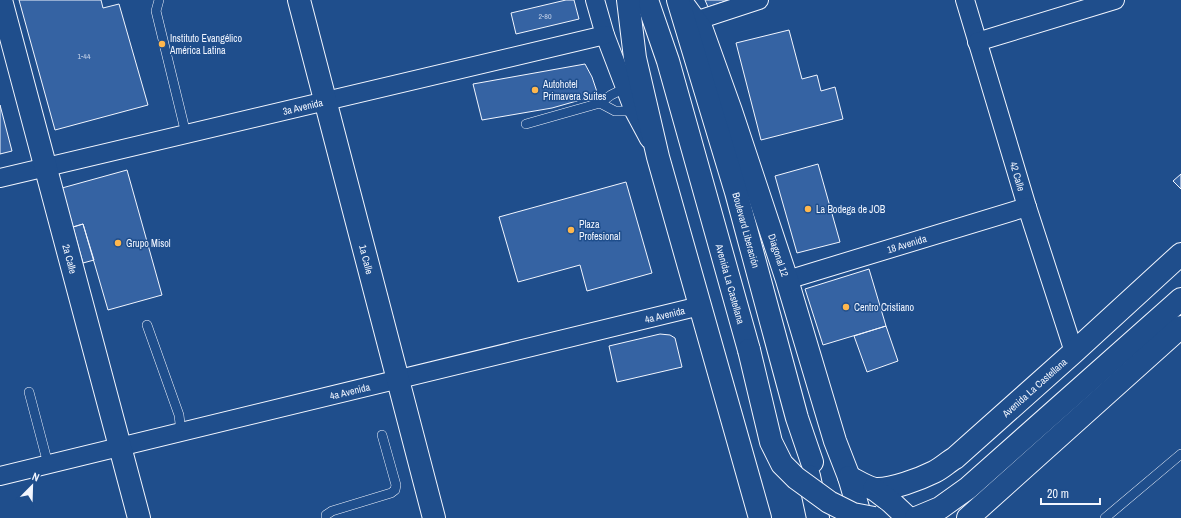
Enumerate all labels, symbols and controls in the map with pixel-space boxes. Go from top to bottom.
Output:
house number: 2-80 [538,11,552,21]
place label: Instituto Evangélico América Latina [169,32,242,57]
marker: Instituto Evangélico América Latina [157,39,167,49]
house number: 1-44 [77,51,91,61]
place label: Autohotel Primavera Suites [542,78,606,103]
marker: Autohotel Primavera Suites [530,85,540,95]
street label: 3a Avenida [281,95,325,117]
street label: 42 Calle [1007,160,1028,193]
street label: Boulevard Liberación [730,191,763,269]
place label: La Bodega de JOB [816,203,886,216]
marker: La Bodega de JOB [803,204,813,214]
place label: Plaza Profesional [579,218,621,243]
marker: Plaza Profesional [566,225,576,235]
street label: 18 Avenida [885,231,928,256]
street label: Diagonal 12 [766,232,792,279]
place label: Grupo Misol [126,237,171,250]
marker: Grupo Misol [113,238,123,248]
street label: Avenida La Castellana [713,241,748,326]
street label: 2a Calle [60,243,80,276]
street label: 1a Calle [357,243,377,276]
place label: Centro Cristiano [854,301,915,314]
marker: Centro Cristiano [841,302,851,312]
street label: 4a Avenida [643,303,687,326]
street label: Avenida La Castellana [998,355,1070,420]
street label: 4a Avenida [328,380,372,402]
north arrow [12,466,52,506]
text: N [30,469,42,485]
scale bar [1041,480,1100,506]
text: 20 m [1047,486,1069,502]

